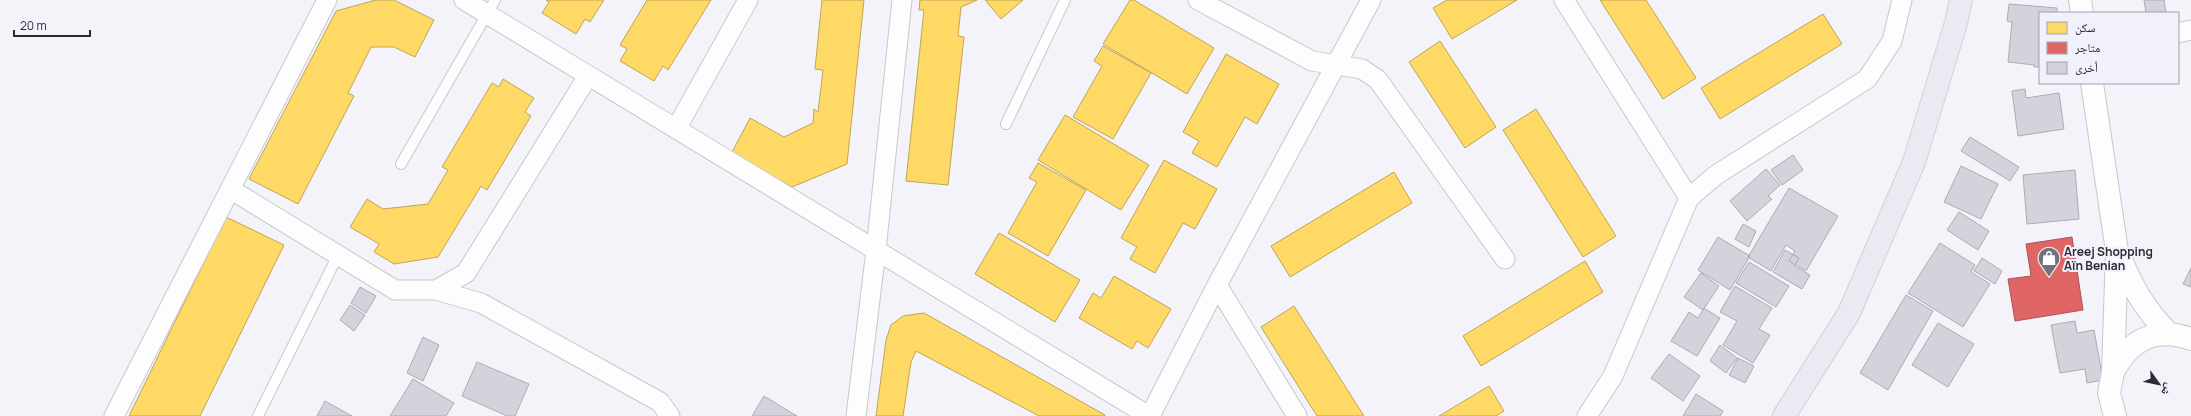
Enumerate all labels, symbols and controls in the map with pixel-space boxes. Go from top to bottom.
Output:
scale bar [14,12,90,38]
legend [2039,12,2179,84]
text: 20 m [20,17,47,34]
text: سكن [2075,19,2096,36]
text: متاجر [2074,39,2100,56]
text: أخرى [2075,59,2098,76]
place label: Areej Shopping Aïn Benian [2064,243,2153,274]
shop icon: Areej Shopping Aïn Benian [2036,245,2062,278]
north arrow [2139,364,2179,404]
text: ش [2157,380,2177,399]

